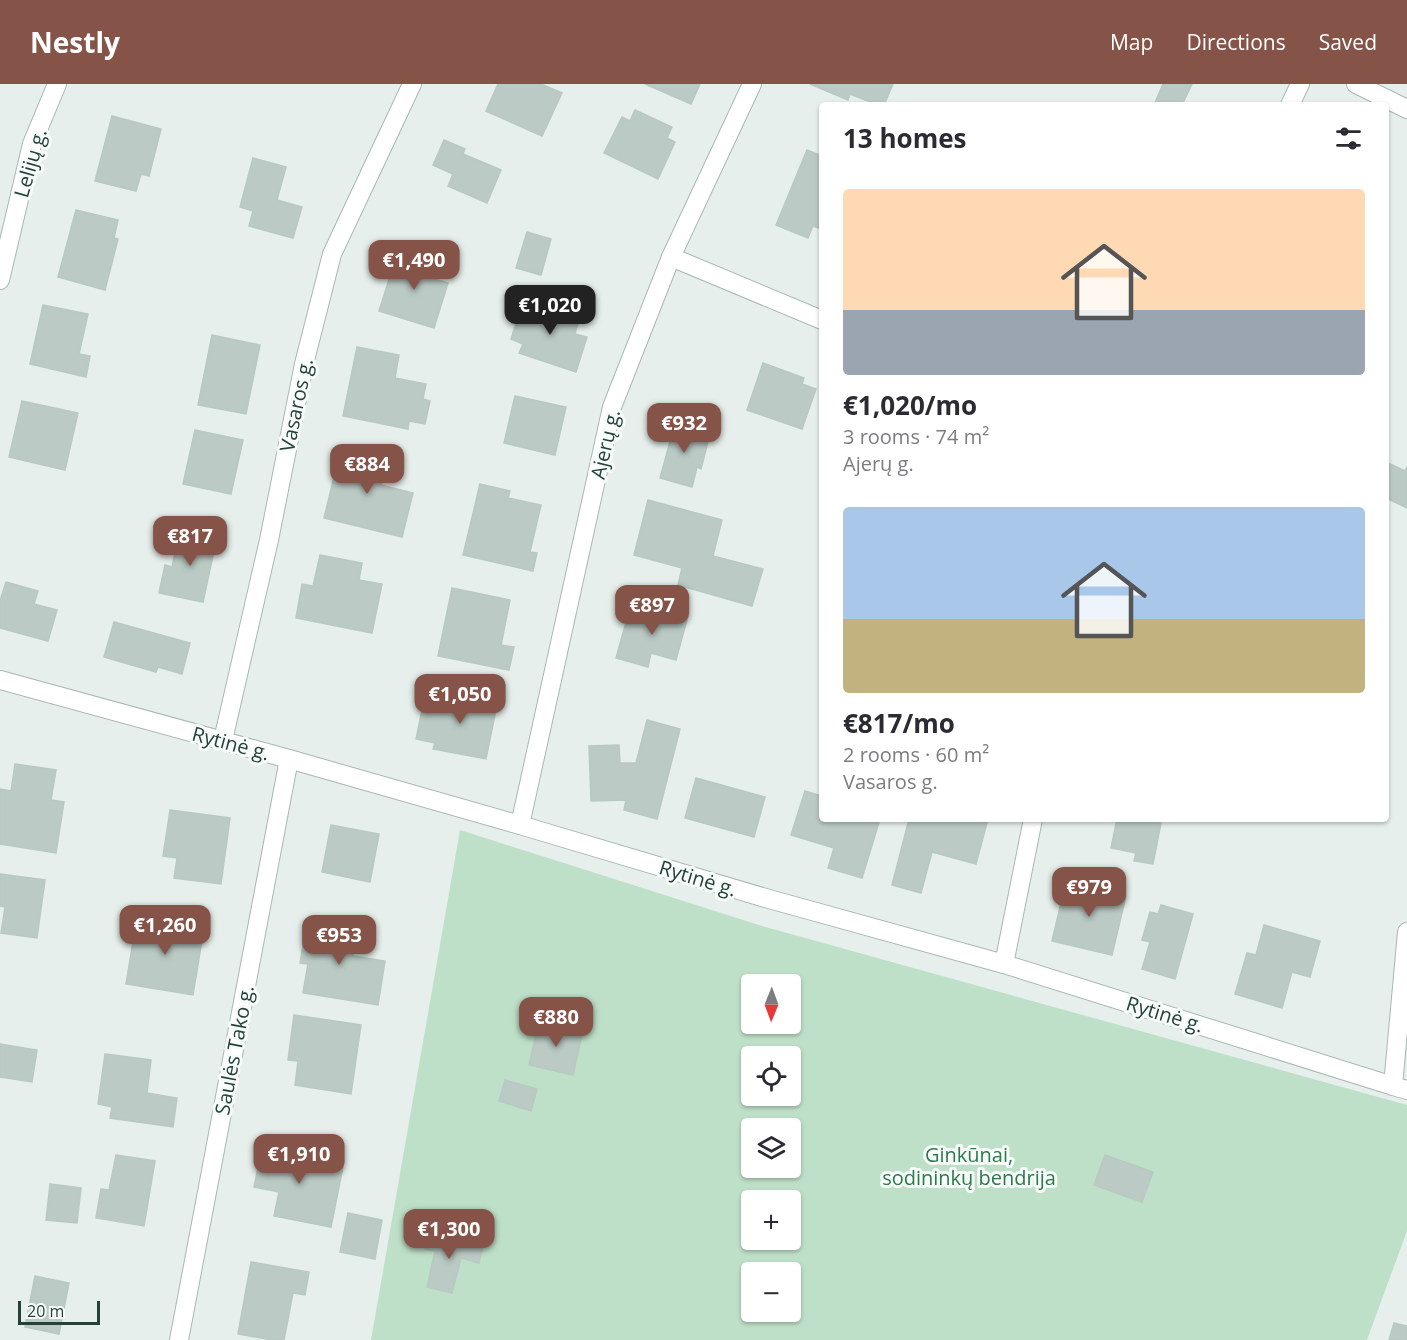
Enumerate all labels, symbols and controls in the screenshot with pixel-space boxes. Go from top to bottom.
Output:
text: Nestly [30,23,120,61]
text: Map [1110,28,1153,56]
text: Directions [1186,28,1286,56]
text: Saved [1319,28,1377,56]
text: 13 homes [843,120,967,156]
icon: filters [1332,122,1365,155]
street label: Lelijų g. [7,125,53,201]
icon: home [1050,228,1158,336]
pin: €1,490 [365,240,463,291]
text: €1,490 [383,246,445,273]
pin: €1,020 [501,285,599,336]
text: €1,020 [519,291,581,318]
street label: Vasaros g. [273,356,319,454]
text: €1,020/mo [843,387,977,423]
pin: €932 [648,403,720,454]
street label: Ajerų g. [584,407,626,481]
text: €932 [661,409,707,436]
text: 3 rooms · 74 m² [843,423,989,450]
pin: €884 [331,444,403,495]
text: €884 [344,450,390,477]
text: Ajerų g. [843,450,914,477]
pin: €817 [154,516,226,567]
text: €817 [167,522,213,549]
icon: home [1050,546,1158,654]
pin: €897 [616,585,688,636]
text: €897 [629,591,675,618]
pin: €1,050 [411,674,509,725]
text: €1,050 [429,680,491,707]
text: €817/mo [843,705,955,741]
street label: Rytinė g. [189,720,273,766]
text: 2 rooms · 60 m² [843,741,989,768]
text: Vasaros g. [843,768,938,795]
street label: Rytinė g. [656,853,740,903]
pin: €979 [1053,867,1125,918]
text: €979 [1066,873,1112,900]
pin: €1,260 [116,905,214,956]
text: €1,260 [134,911,196,938]
pin: €953 [303,915,375,966]
text: €953 [316,921,362,948]
north arrow [741,974,801,1034]
map controls [741,974,801,1322]
street label: Saulės Tako g. [208,983,260,1117]
street label: Rytinė g. [1123,989,1207,1039]
pin: €880 [520,997,592,1048]
text: €880 [533,1003,579,1030]
button: locate [741,1046,801,1106]
button: layers [741,1118,801,1178]
pin: €1,910 [250,1134,348,1185]
text: €1,910 [268,1140,330,1167]
park label: Ginkūnai, sodininkų bendrija [882,1141,1056,1191]
button: + [741,1190,801,1250]
pin: €1,300 [400,1209,498,1260]
text: €1,300 [418,1215,480,1242]
button: − [741,1262,801,1322]
scale bar [18,1298,100,1326]
text: 20 m [27,1300,64,1322]

